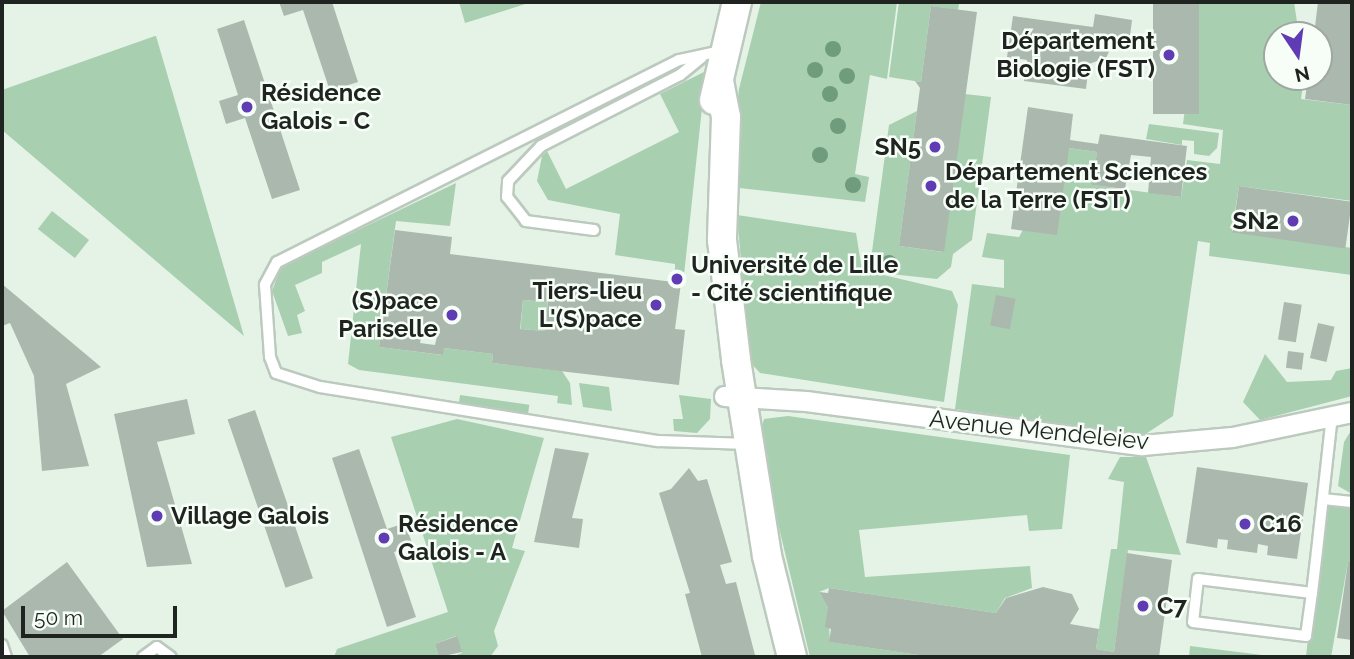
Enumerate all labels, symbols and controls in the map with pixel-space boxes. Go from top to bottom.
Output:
north arrow [1263,21,1333,91]
place label: Département Biologie (FST) [996,27,1155,83]
marker: Département Biologie (FST) [1161,47,1177,63]
text: N [1293,62,1312,87]
place label: Résidence Galois - C [261,79,381,135]
marker: Résidence Galois - C [239,99,255,115]
place label: SN5 [875,133,921,161]
marker: SN5 [927,139,943,155]
place label: Département Sciences de la Terre (FST) [945,158,1207,214]
marker: Département Sciences de la Terre (FST) [923,178,939,194]
place label: SN2 [1232,207,1279,235]
marker: SN2 [1285,213,1301,229]
place label: Université de Lille ‐ Cité scientifique [691,251,898,307]
marker: Université de Lille ‐ Cité scientifique [669,271,685,287]
place label: Tiers-lieu L'(S)pace [533,277,642,333]
place label: (S)pace Pariselle [338,287,438,343]
marker: Tiers-lieu L'(S)pace [648,297,664,313]
marker: (S)pace Pariselle [444,307,460,323]
street label: Avenue Mendeleiev [928,404,1150,456]
place label: Village Galois [171,502,329,530]
marker: Village Galois [149,508,165,524]
place label: Résidence Galois - A [398,510,518,566]
place label: C16 [1259,510,1302,538]
marker: C16 [1237,516,1253,532]
marker: Résidence Galois - A [376,530,392,546]
scale bar [24,592,180,636]
place label: C7 [1157,592,1187,620]
marker: C7 [1135,598,1151,614]
text: 50 m [34,605,83,630]

